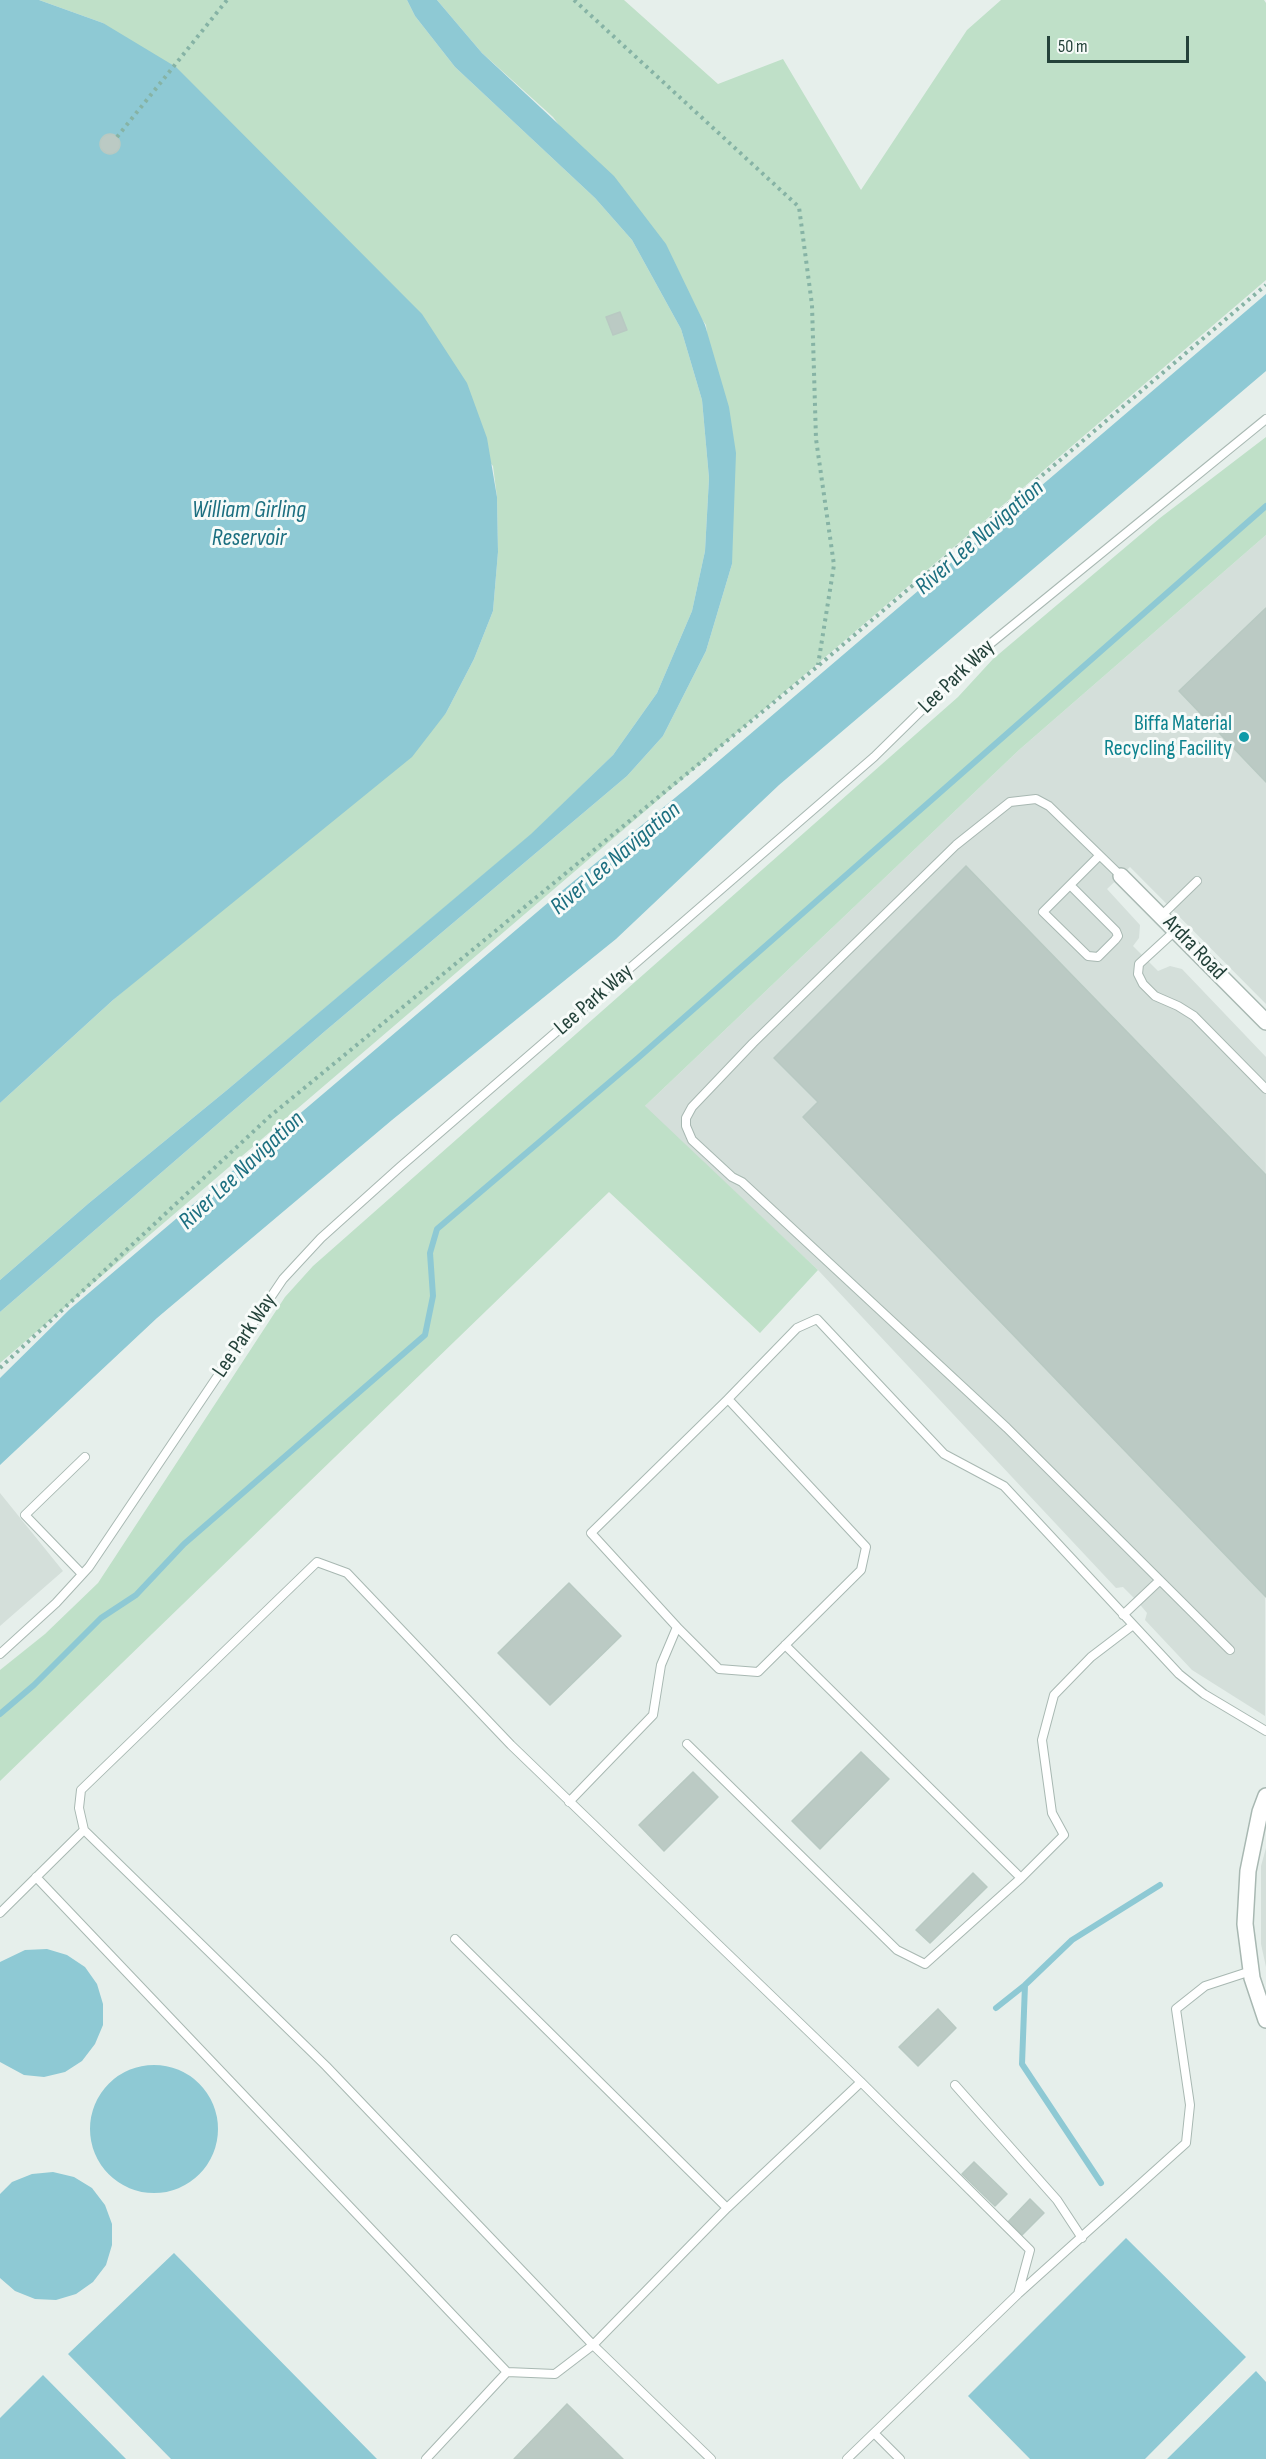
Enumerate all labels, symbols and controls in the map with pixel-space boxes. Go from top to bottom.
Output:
scale bar [1050,24,1192,62]
text: 50 m [1058,36,1088,57]
water label: River Lee Navigation [910,474,1050,602]
water label: William Girling Reservoir [192,497,306,553]
street label: Lee Park Way [914,634,1000,720]
place label: Biffa Material Recycling Facility [1104,711,1232,762]
marker: Biffa Material Recycling Facility [1237,730,1251,744]
water label: River Lee Navigation [545,796,687,922]
street label: Ardra Road [1157,910,1231,986]
street label: Lee Park Way [549,959,639,1041]
water label: River Lee Navigation [173,1106,311,1236]
street label: Lee Park Way [207,1289,283,1383]

